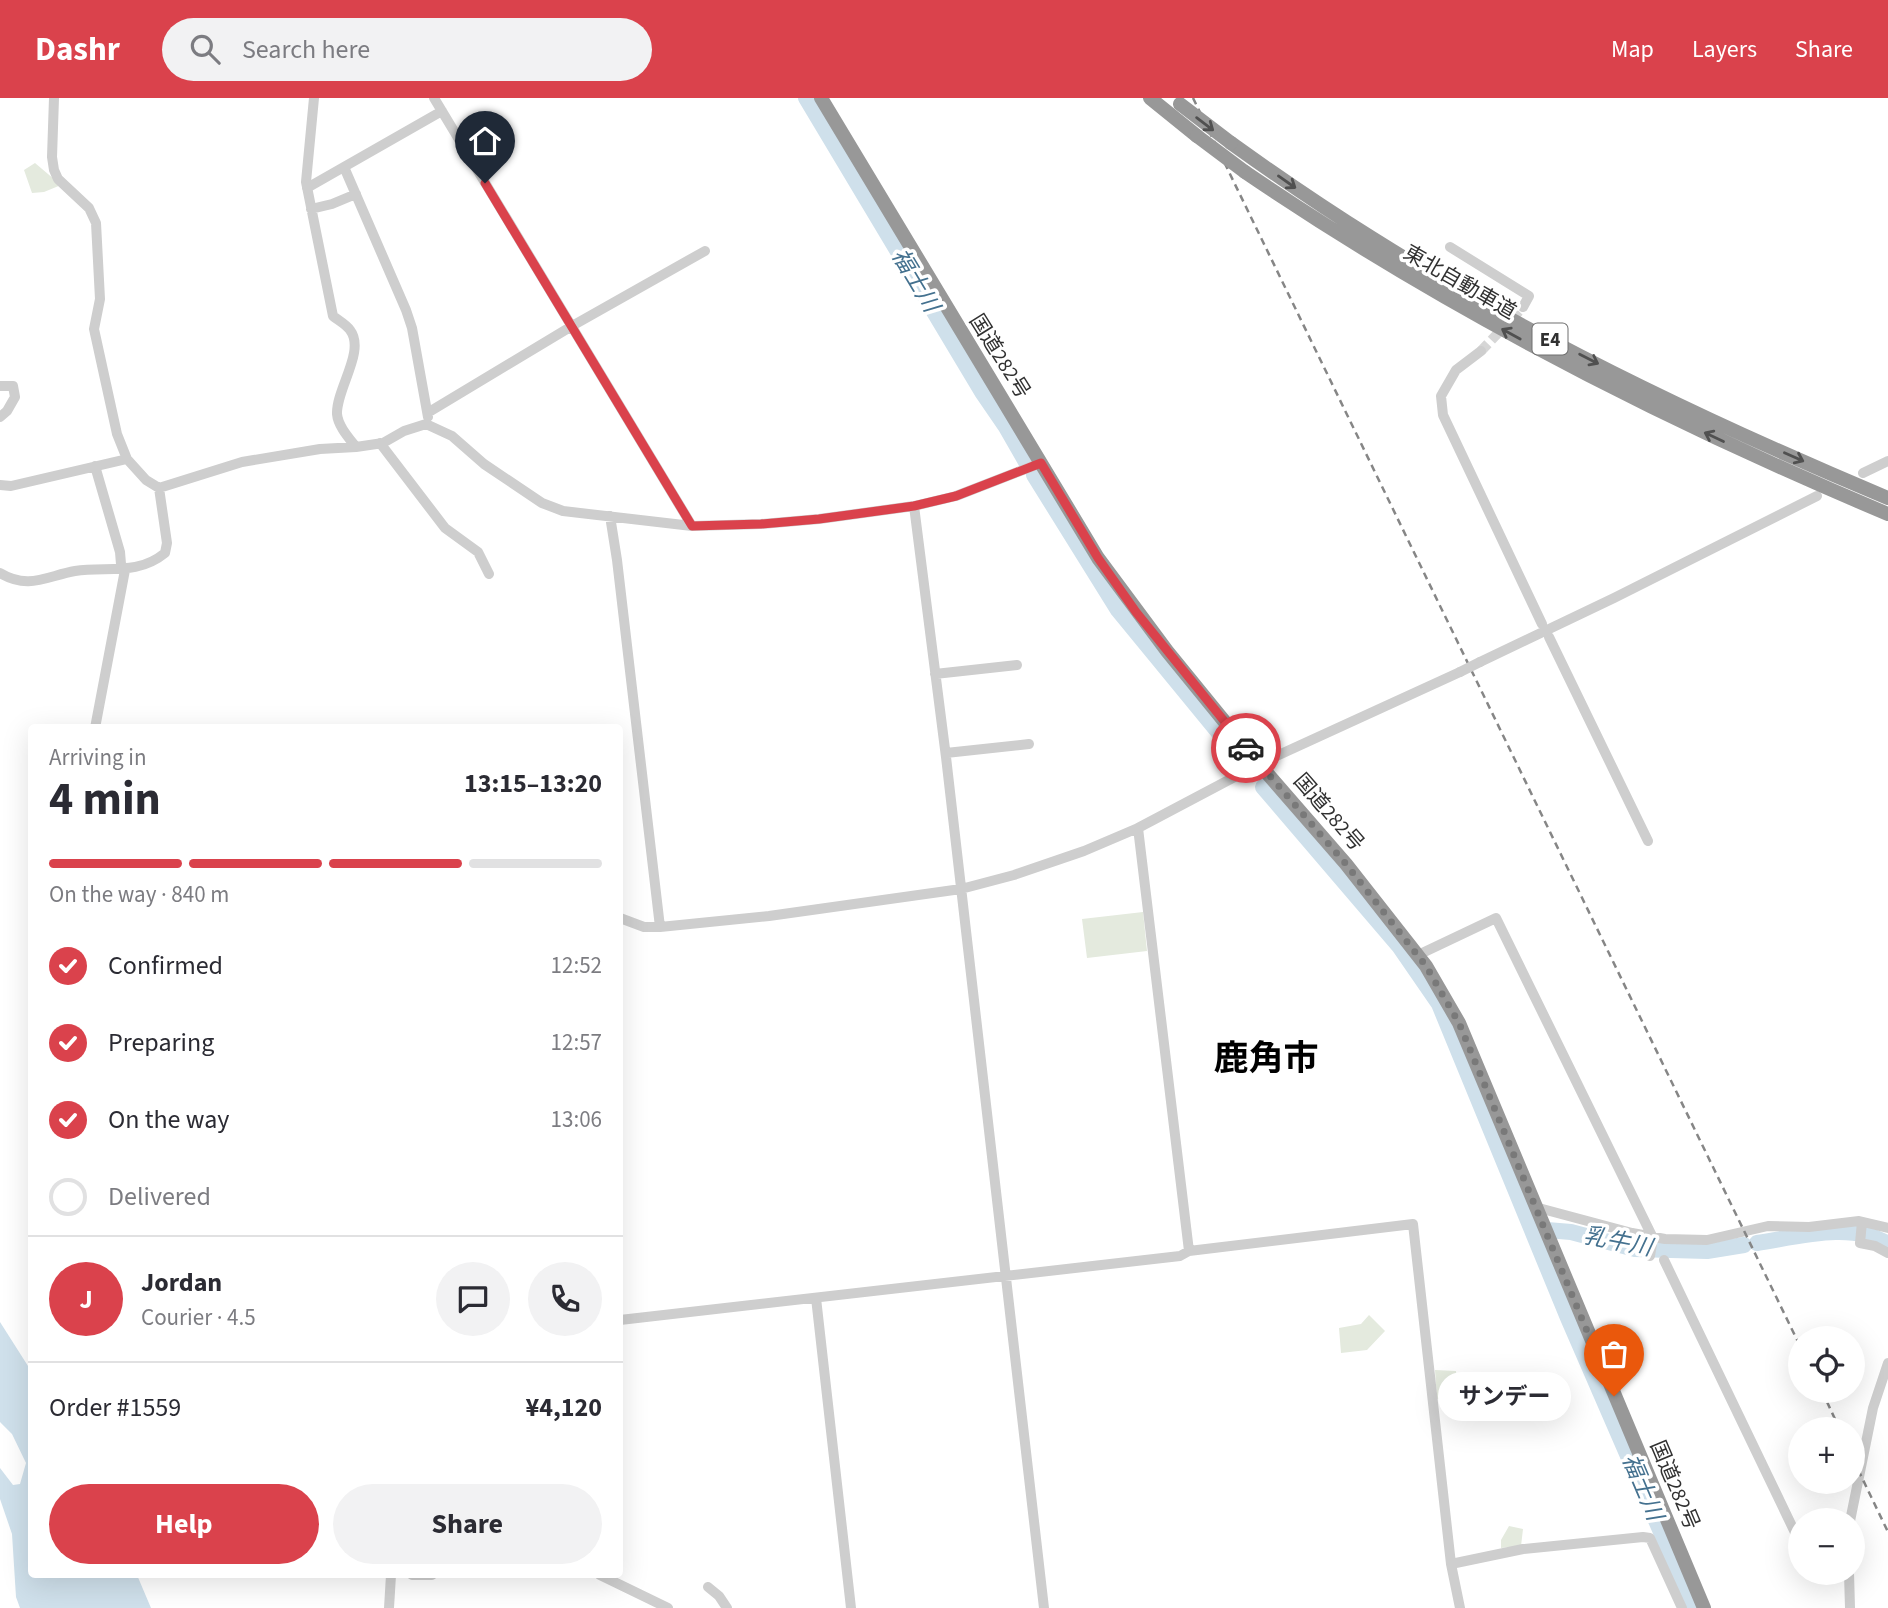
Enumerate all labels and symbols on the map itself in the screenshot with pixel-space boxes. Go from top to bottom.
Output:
pin [455,111,515,183]
one-way arrow [1196,116,1214,131]
one-way arrow [1277,175,1296,190]
street label: 東北自動車道 [1398,238,1522,326]
water label: 福士川 [884,242,949,321]
street label: 国道282号 [962,308,1038,404]
road number: E4 [1532,324,1568,354]
one-way arrow [1501,327,1521,341]
one-way arrow [1578,353,1599,366]
one-way arrow [1704,429,1725,443]
one-way arrow [1783,451,1804,464]
courier [1211,713,1281,783]
street label: 国道282号 [1287,767,1371,857]
district label: 鹿角市 [1213,1034,1319,1084]
water label: 乳牛川 [1581,1219,1658,1265]
pin [1584,1324,1644,1396]
callout: サンデー [1439,1372,1572,1420]
street label: 国道282号 [1643,1436,1707,1534]
water label: 福士川 [1614,1449,1672,1528]

